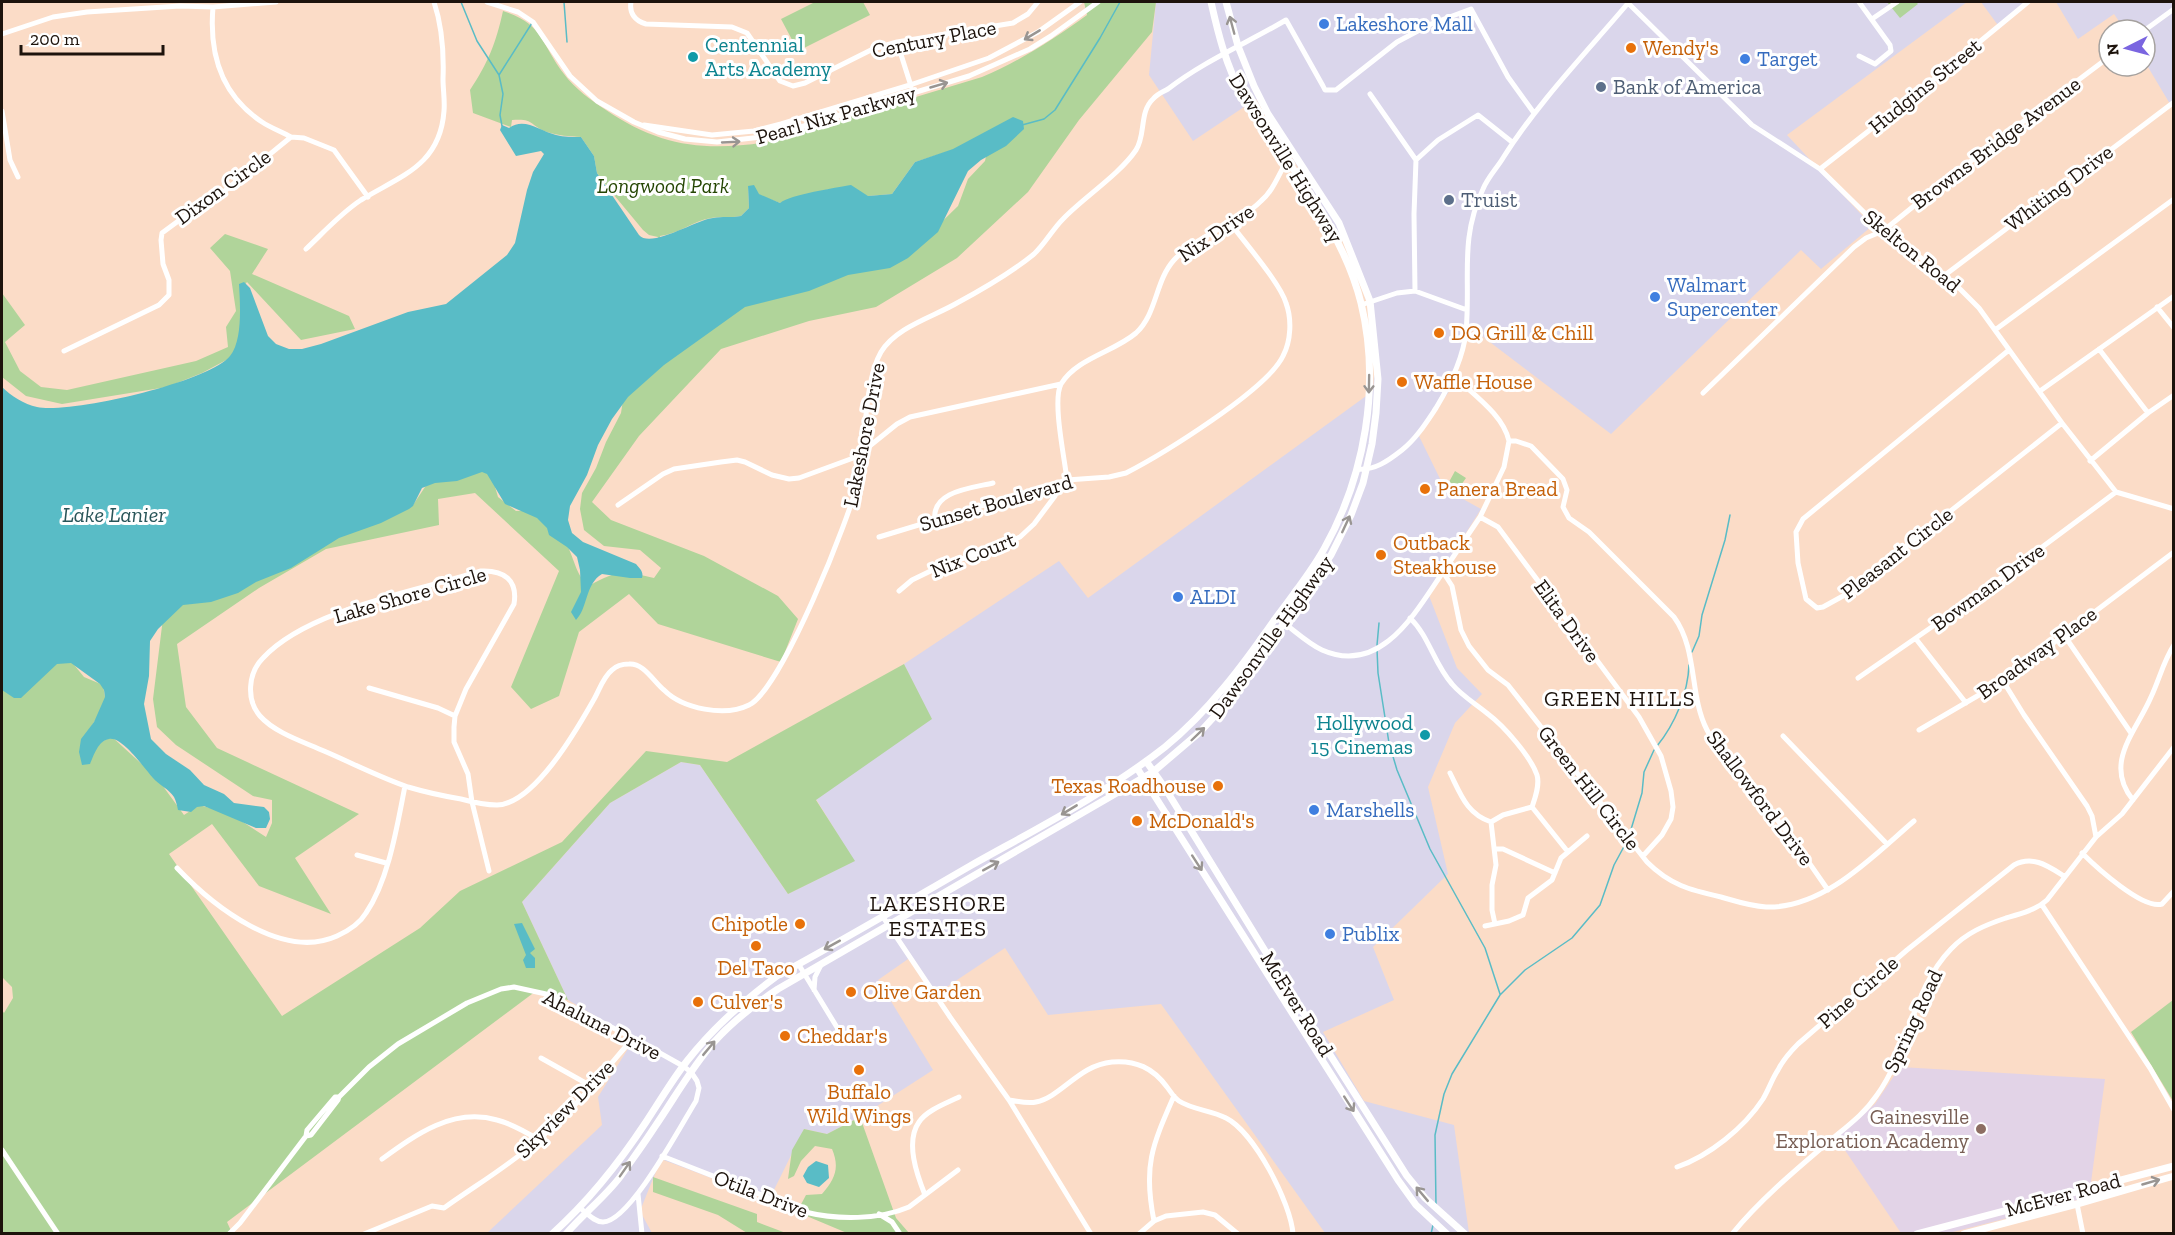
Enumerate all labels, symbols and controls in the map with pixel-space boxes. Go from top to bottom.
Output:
place label: Lakeshore Mall [1336,11,1473,36]
street label: Century Place [870,14,998,63]
one-way arrow [1225,16,1237,35]
marker: Lakeshore Mall [1317,17,1331,31]
scale bar [21,18,164,56]
north arrow [2097,18,2157,78]
text: 200 m [30,28,80,50]
one-way arrow [1024,29,1041,41]
place label: Centennial Arts Academy [705,32,832,81]
street label: Hudgins Street [1863,33,1986,139]
place label: Wendy's [1643,35,1719,60]
marker: Wendy's [1624,41,1638,55]
text: N [2102,42,2123,57]
place label: Target [1757,46,1818,71]
marker: Centennial Arts Academy [686,50,700,64]
marker: Target [1738,52,1752,66]
street label: Dawsonville Highway [1224,68,1349,247]
street label: Browns Bridge Avenue [1906,71,2085,214]
place label: Bank of America [1613,74,1761,99]
one-way arrow [929,79,948,90]
street label: Pearl Nix Parkway [753,80,919,149]
marker: Bank of America [1594,80,1608,94]
one-way arrow [721,136,741,147]
street label: Whiting Drive [2000,139,2118,236]
street label: Dixon Circle [170,143,276,230]
park label: Longwood Park [597,173,729,198]
place label: Truist [1461,187,1517,212]
marker: Truist [1442,193,1456,207]
street label: Nix Drive [1173,198,1258,267]
street label: Skelton Road [1859,204,1966,298]
place label: Walmart Supercenter [1667,272,1778,321]
marker: Walmart Supercenter [1648,290,1662,304]
place label: DQ Grill & Chill [1451,320,1594,345]
marker: DQ Grill & Chill [1432,326,1446,340]
street label: Lakeshore Drive [837,360,890,509]
place label: Waffle House [1414,369,1533,394]
one-way arrow [1363,373,1375,393]
marker: Waffle House [1395,375,1409,389]
street label: Sunset Boulevard [916,469,1076,536]
place label: Panera Bread [1437,476,1558,501]
marker: Panera Bread [1418,482,1432,496]
water label: Lake Lanier [62,501,166,528]
street label: Pleasant Circle [1836,501,1958,604]
one-way arrow [1341,516,1353,534]
street label: Nix Court [927,526,1019,583]
place label: Outback Steakhouse [1393,530,1496,579]
street label: Bowman Drive [1926,537,2049,636]
marker: Outback Steakhouse [1374,548,1388,562]
street label: Dawsonville Highway [1203,550,1338,723]
street label: Lake Shore Circle [331,561,489,628]
street label: Elita Drive [1529,575,1606,667]
place label: ALDI [1190,584,1236,609]
marker: ALDI [1171,590,1185,604]
street label: Broadway Place [1972,601,2102,704]
district label: GREEN HILLS [1544,685,1696,712]
place label: Hollywood 15 Cinemas [1311,710,1413,759]
street label: Green Hill Circle [1533,721,1646,855]
street label: Shallowford Drive [1701,725,1819,870]
one-way arrow [1190,727,1205,741]
marker: Hollywood 15 Cinemas [1418,728,1432,742]
place label: Texas Roadhouse [1051,773,1206,798]
marker: Texas Roadhouse [1211,779,1225,793]
place label: Marshells [1326,797,1414,822]
marker: Marshells [1307,803,1321,817]
one-way arrow [1061,804,1078,816]
place label: McDonald's [1149,808,1254,833]
marker: McDonald's [1130,814,1144,828]
one-way arrow [1191,855,1204,872]
one-way arrow [983,859,1000,871]
district label: LAKESHORE ESTATES [869,890,1007,942]
place label: Chipotle [711,911,788,936]
marker: Chipotle [793,917,807,931]
place label: Publix [1342,921,1400,946]
marker: Publix [1323,927,1337,941]
marker: Del Taco [749,939,763,953]
one-way arrow [824,939,841,951]
street label: McEver Road [1255,947,1340,1061]
street label: Pine Circle [1812,950,1903,1033]
place label: Del Taco [717,955,795,980]
street label: Spring Road [1878,965,1948,1076]
place label: Olive Garden [863,979,981,1004]
street label: Ahaluna Drive [539,984,666,1065]
marker: Olive Garden [844,985,858,999]
place label: Culver's [710,989,783,1014]
marker: Culver's [691,995,705,1009]
place label: Cheddar's [797,1023,887,1048]
marker: Cheddar's [778,1029,792,1043]
one-way arrow [702,1041,716,1056]
street label: Skyview Drive [510,1054,619,1163]
marker: Buffalo Wild Wings [852,1063,866,1077]
place label: Buffalo Wild Wings [807,1079,911,1128]
one-way arrow [1343,1095,1355,1112]
place label: Gainesville Exploration Academy [1775,1104,1969,1153]
marker: Gainesville Exploration Academy [1974,1122,1988,1136]
one-way arrow [619,1161,631,1178]
street label: Otila Drive [711,1164,812,1223]
street label: McEver Road [2002,1167,2124,1222]
one-way arrow [2142,1176,2161,1187]
one-way arrow [1415,1187,1429,1202]

